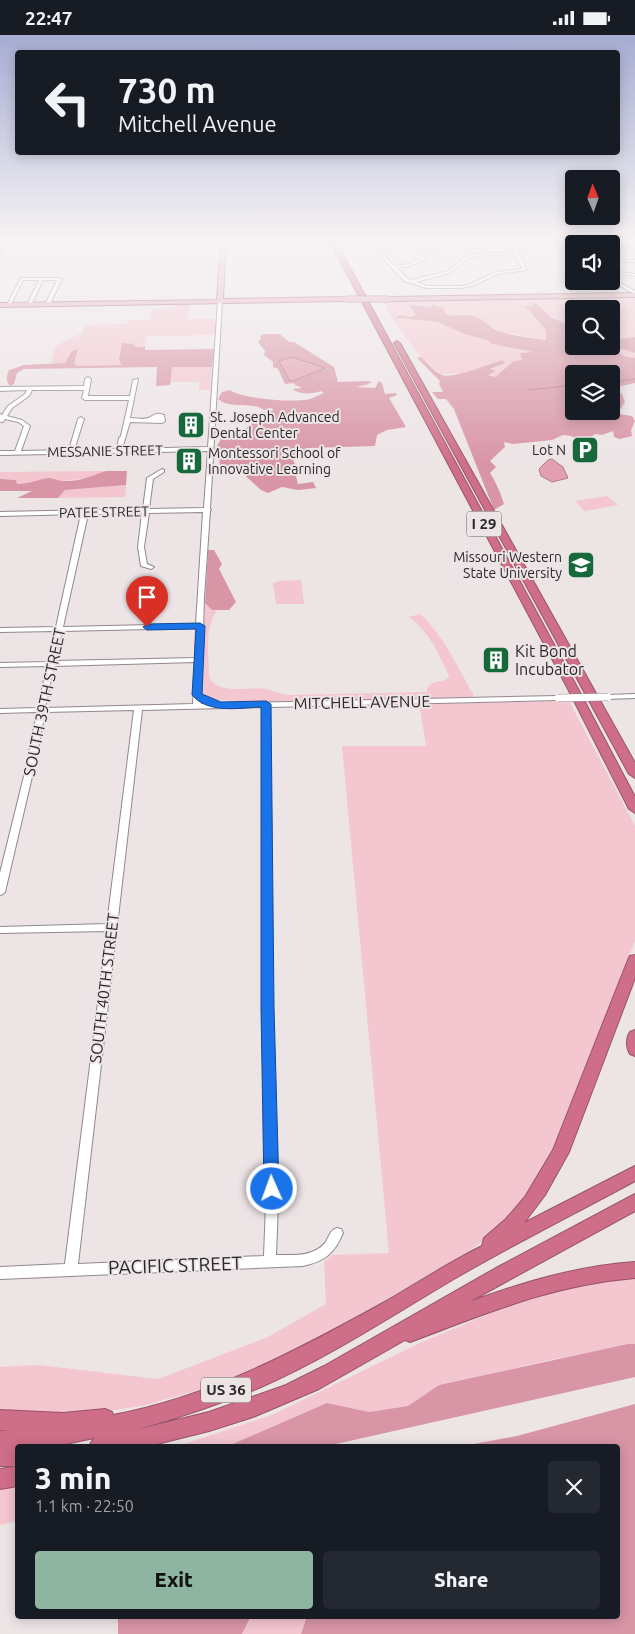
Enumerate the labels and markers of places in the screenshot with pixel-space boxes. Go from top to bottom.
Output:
place label: St. Joseph Advanced Dental Center [210,409,340,441]
building icon: St. Joseph Advanced Dental Center [176,410,206,440]
parking icon: Lot N [570,435,600,465]
place label: Lot N [532,442,566,458]
place label: Montessori School of Innovative Learning [208,445,341,477]
building icon: Montessori School of Innovative Learning [174,446,204,476]
place label: Missouri Western State University [453,549,562,581]
school or university icon: Missouri Western State University [566,550,596,580]
pin [126,576,168,627]
place label: Kit Bond Incubator [515,642,584,678]
building icon: Kit Bond Incubator [481,645,511,675]

